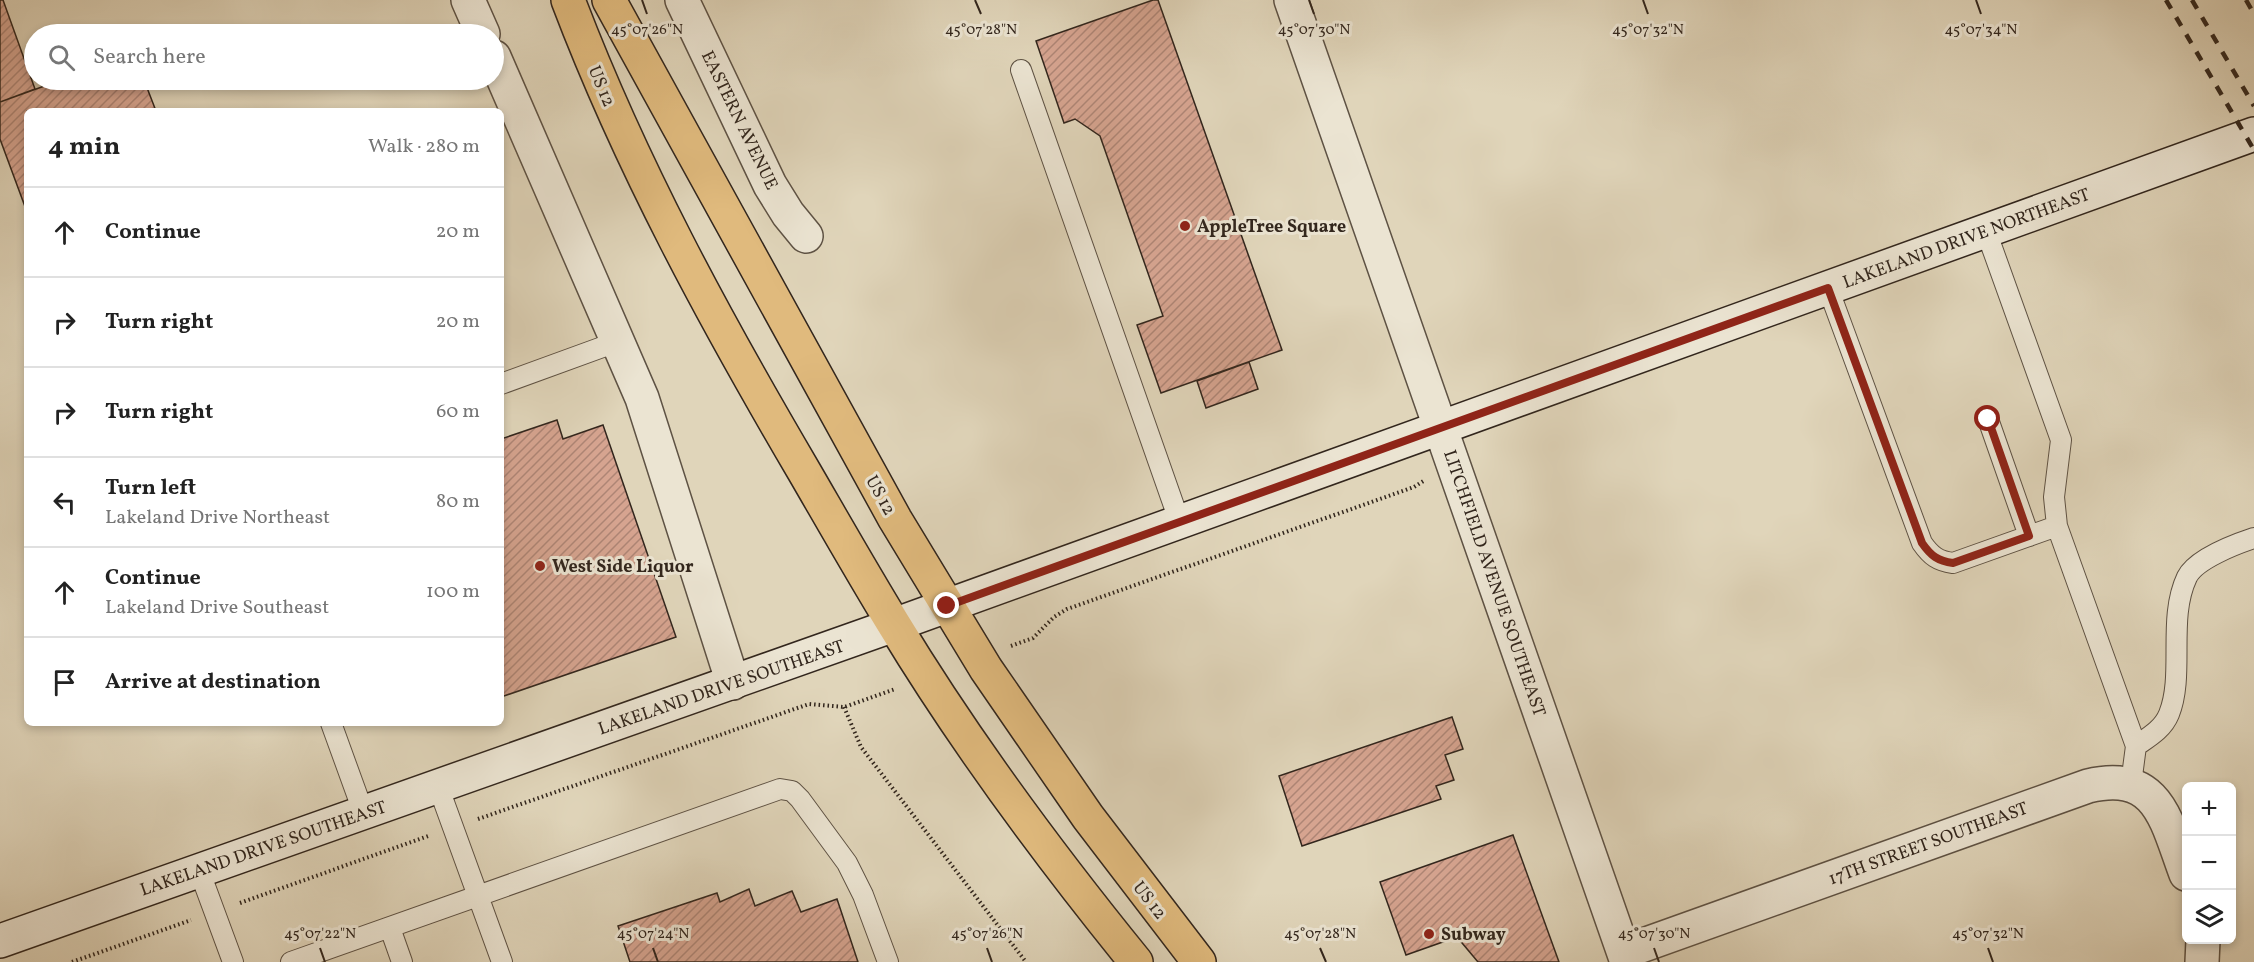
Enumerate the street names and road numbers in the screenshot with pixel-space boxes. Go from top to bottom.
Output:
street label: EASTERN AVENUE [694,47,783,195]
street label: US 12 [581,62,620,111]
street label: LAKELAND DRIVE NORTHEAST [1839,183,2094,296]
street label: LITCHFIELD AVENUE SOUTHEAST [1436,447,1551,721]
street label: US 12 [858,471,901,520]
street label: LAKELAND DRIVE SOUTHEAST [595,634,849,742]
street label: LAKELAND DRIVE SOUTHEAST [137,795,391,903]
street label: 17TH STREET SOUTHEAST [1825,796,2032,892]
street label: US 12 [1126,877,1172,925]

